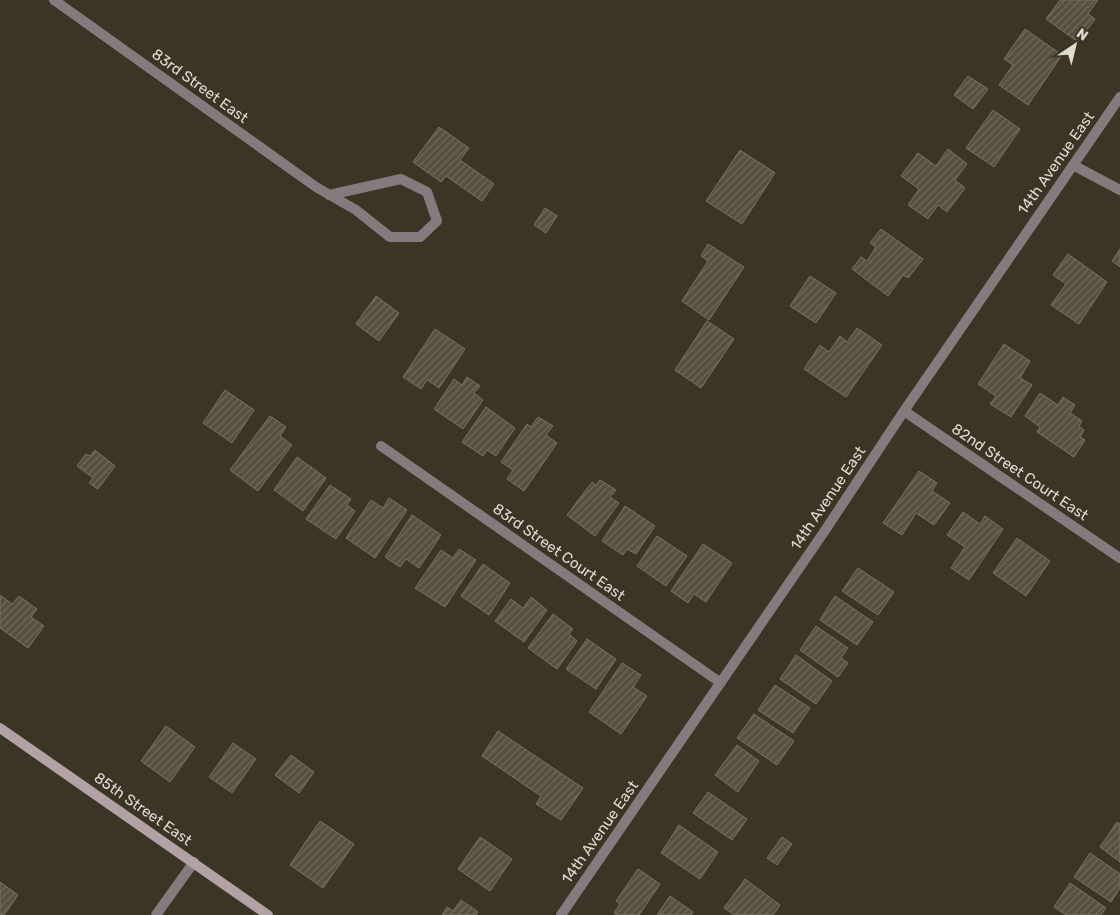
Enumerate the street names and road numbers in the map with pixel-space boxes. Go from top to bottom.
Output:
street label: 83rd Street East [148,45,252,127]
street label: 14th Avenue East [1014,108,1098,218]
street label: 82nd Street Court East [948,420,1092,524]
street label: 14th Avenue East [787,443,869,553]
street label: 83rd Street Court East [489,499,629,605]
street label: 85th Street East [91,769,195,849]
street label: 14th Avenue East [558,777,642,887]

